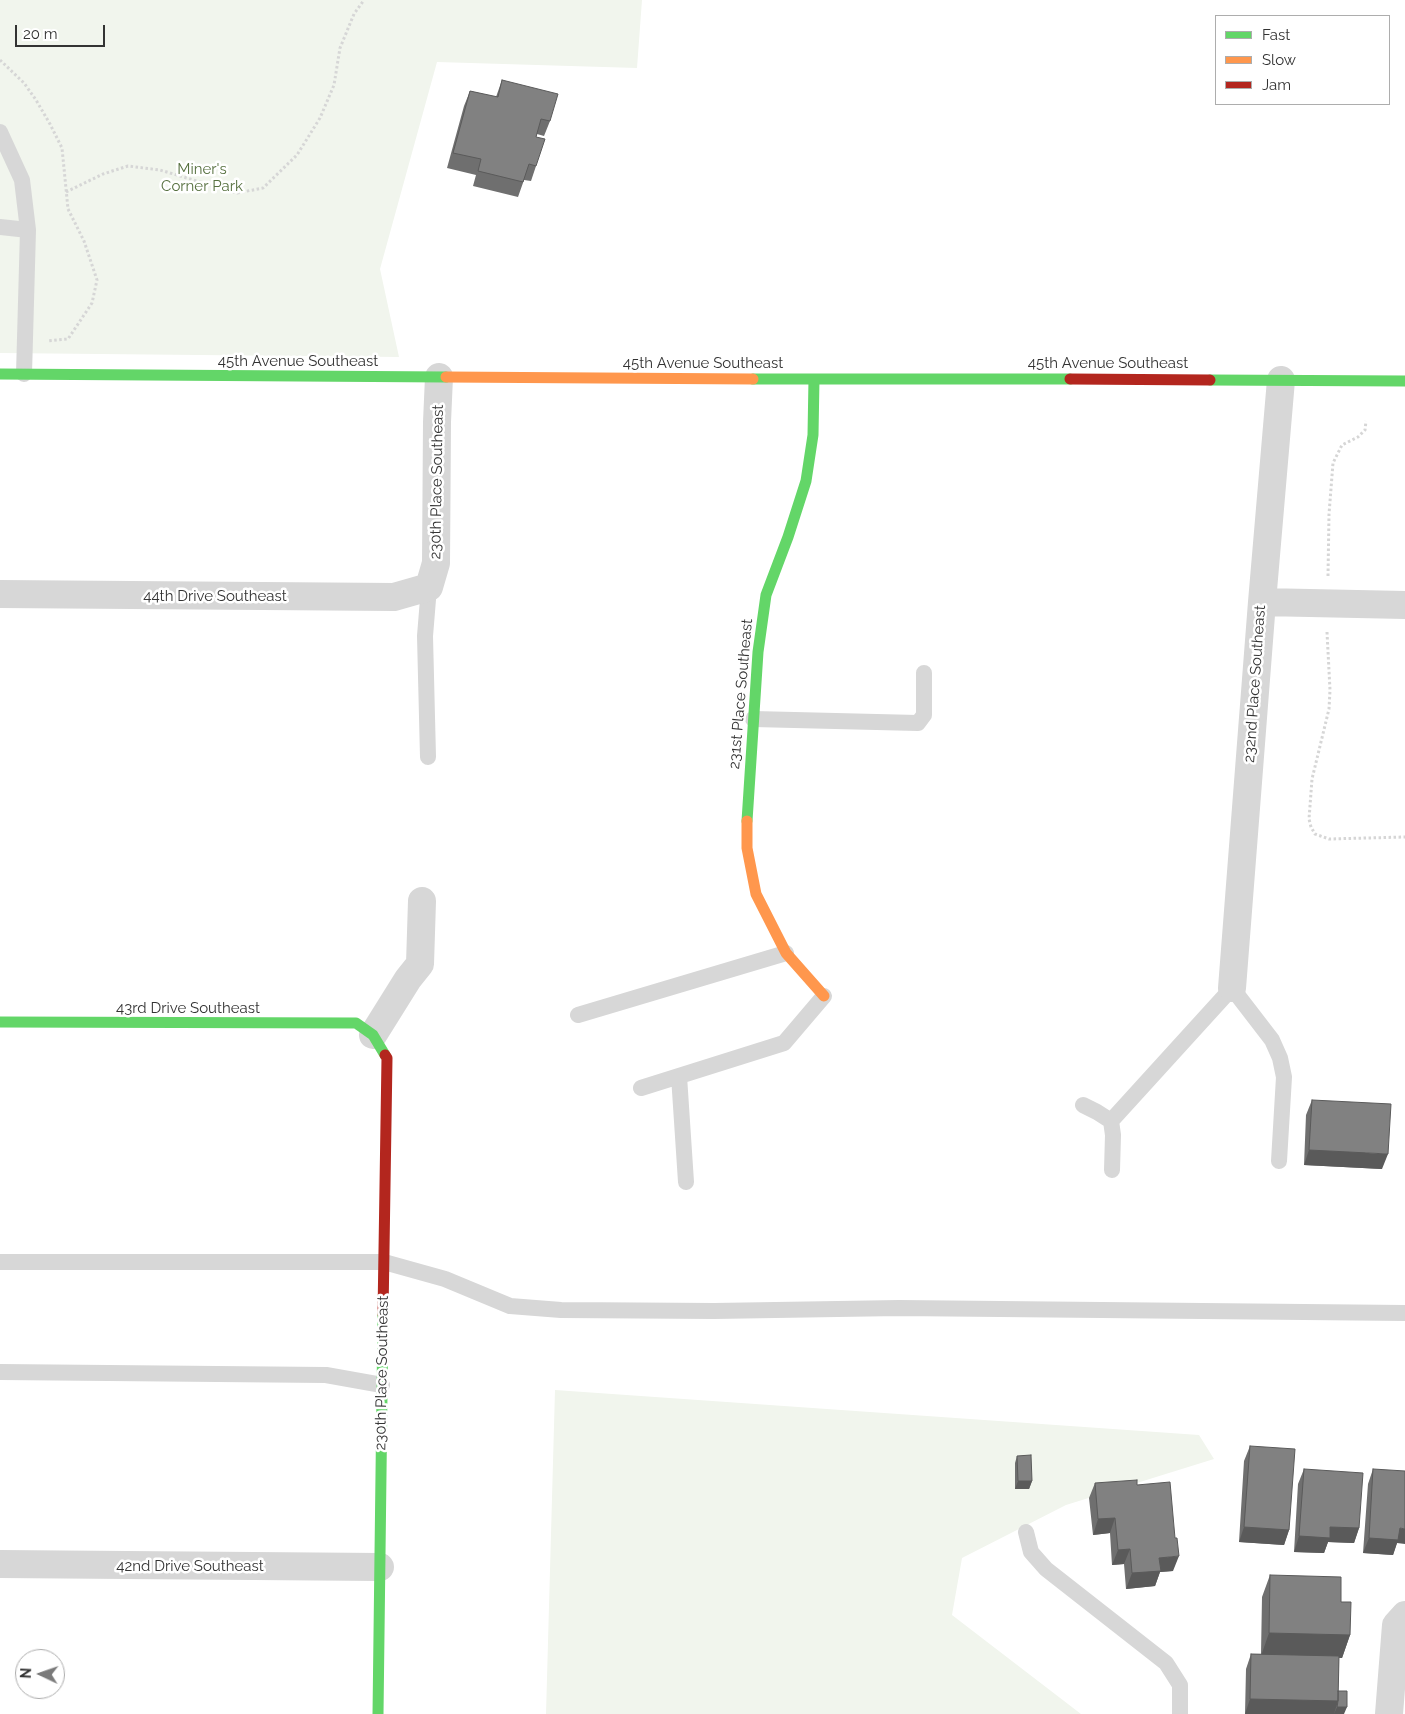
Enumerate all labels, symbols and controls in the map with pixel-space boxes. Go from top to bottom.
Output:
scale bar [18,15,108,47]
legend [1215,15,1390,105]
text: 20 m [23,25,58,43]
text: Fast [1262,26,1290,44]
text: Slow [1262,51,1296,69]
text: Jam [1262,76,1291,94]
park label: Miner's Corner Park [161,160,243,195]
street label: 45th Avenue Southeast [218,352,378,370]
street label: 45th Avenue Southeast [623,354,783,372]
street label: 45th Avenue Southeast [1028,354,1188,372]
street label: 230th Place Southeast [427,404,447,560]
street label: 44th Drive Southeast [143,587,287,605]
street label: 232nd Place Southeast [1241,605,1269,763]
street label: 231st Place Southeast [725,618,757,770]
street label: 43rd Drive Southeast [116,999,260,1017]
street label: 230th Place Southeast [372,1295,392,1451]
street label: 42nd Drive Southeast [116,1557,264,1575]
north arrow [15,1649,65,1699]
text: N [18,1668,34,1679]

